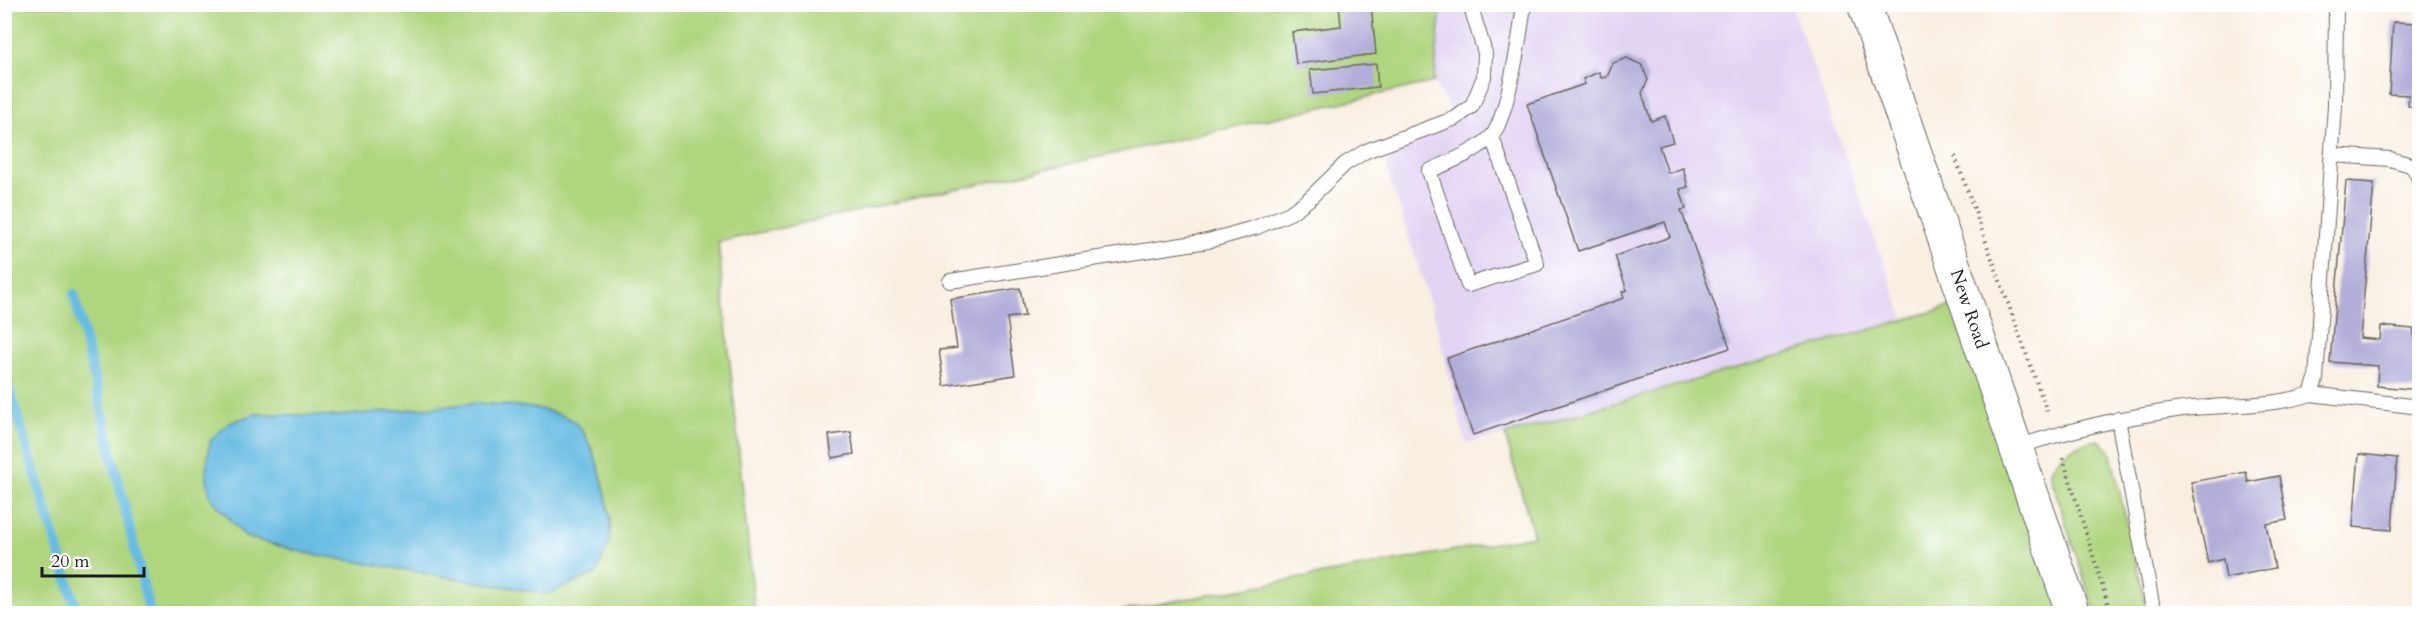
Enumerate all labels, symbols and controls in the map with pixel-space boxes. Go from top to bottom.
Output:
street label: New Road [1944,266,1994,352]
scale bar [42,540,144,578]
text: 20 m [51,549,90,574]

